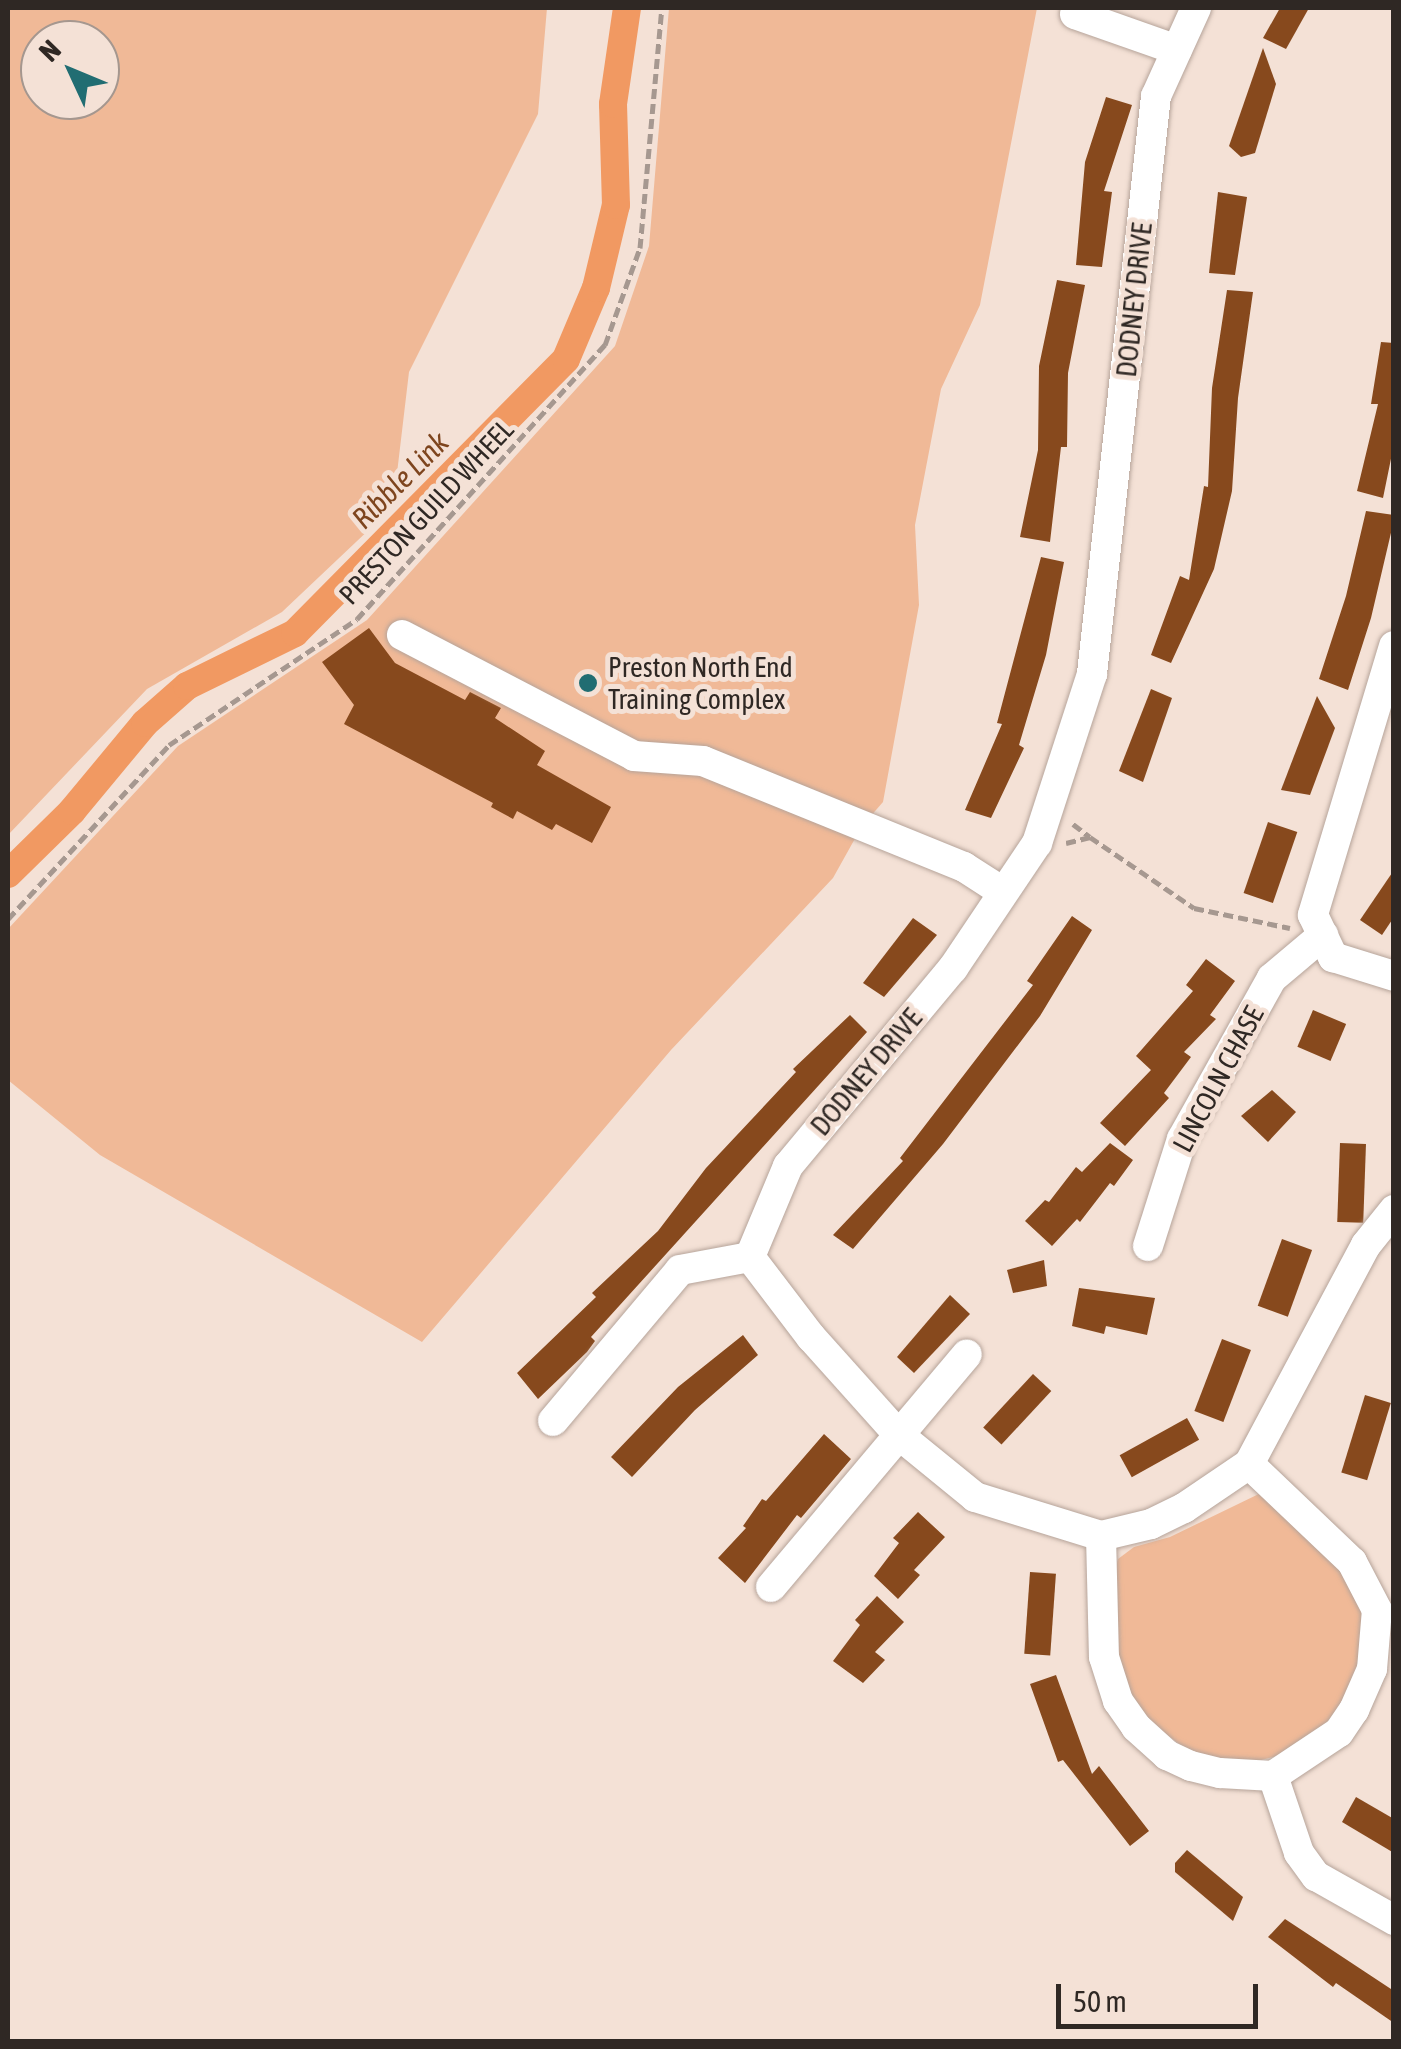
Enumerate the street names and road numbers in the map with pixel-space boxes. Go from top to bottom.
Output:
street label: DODNEY DRIVE [1109,221,1159,379]
street label: PRESTON GUILD WHEEL [332,413,520,611]
street label: LINCOLN CHASE [1166,1000,1270,1158]
street label: DODNEY DRIVE [803,1002,929,1142]

